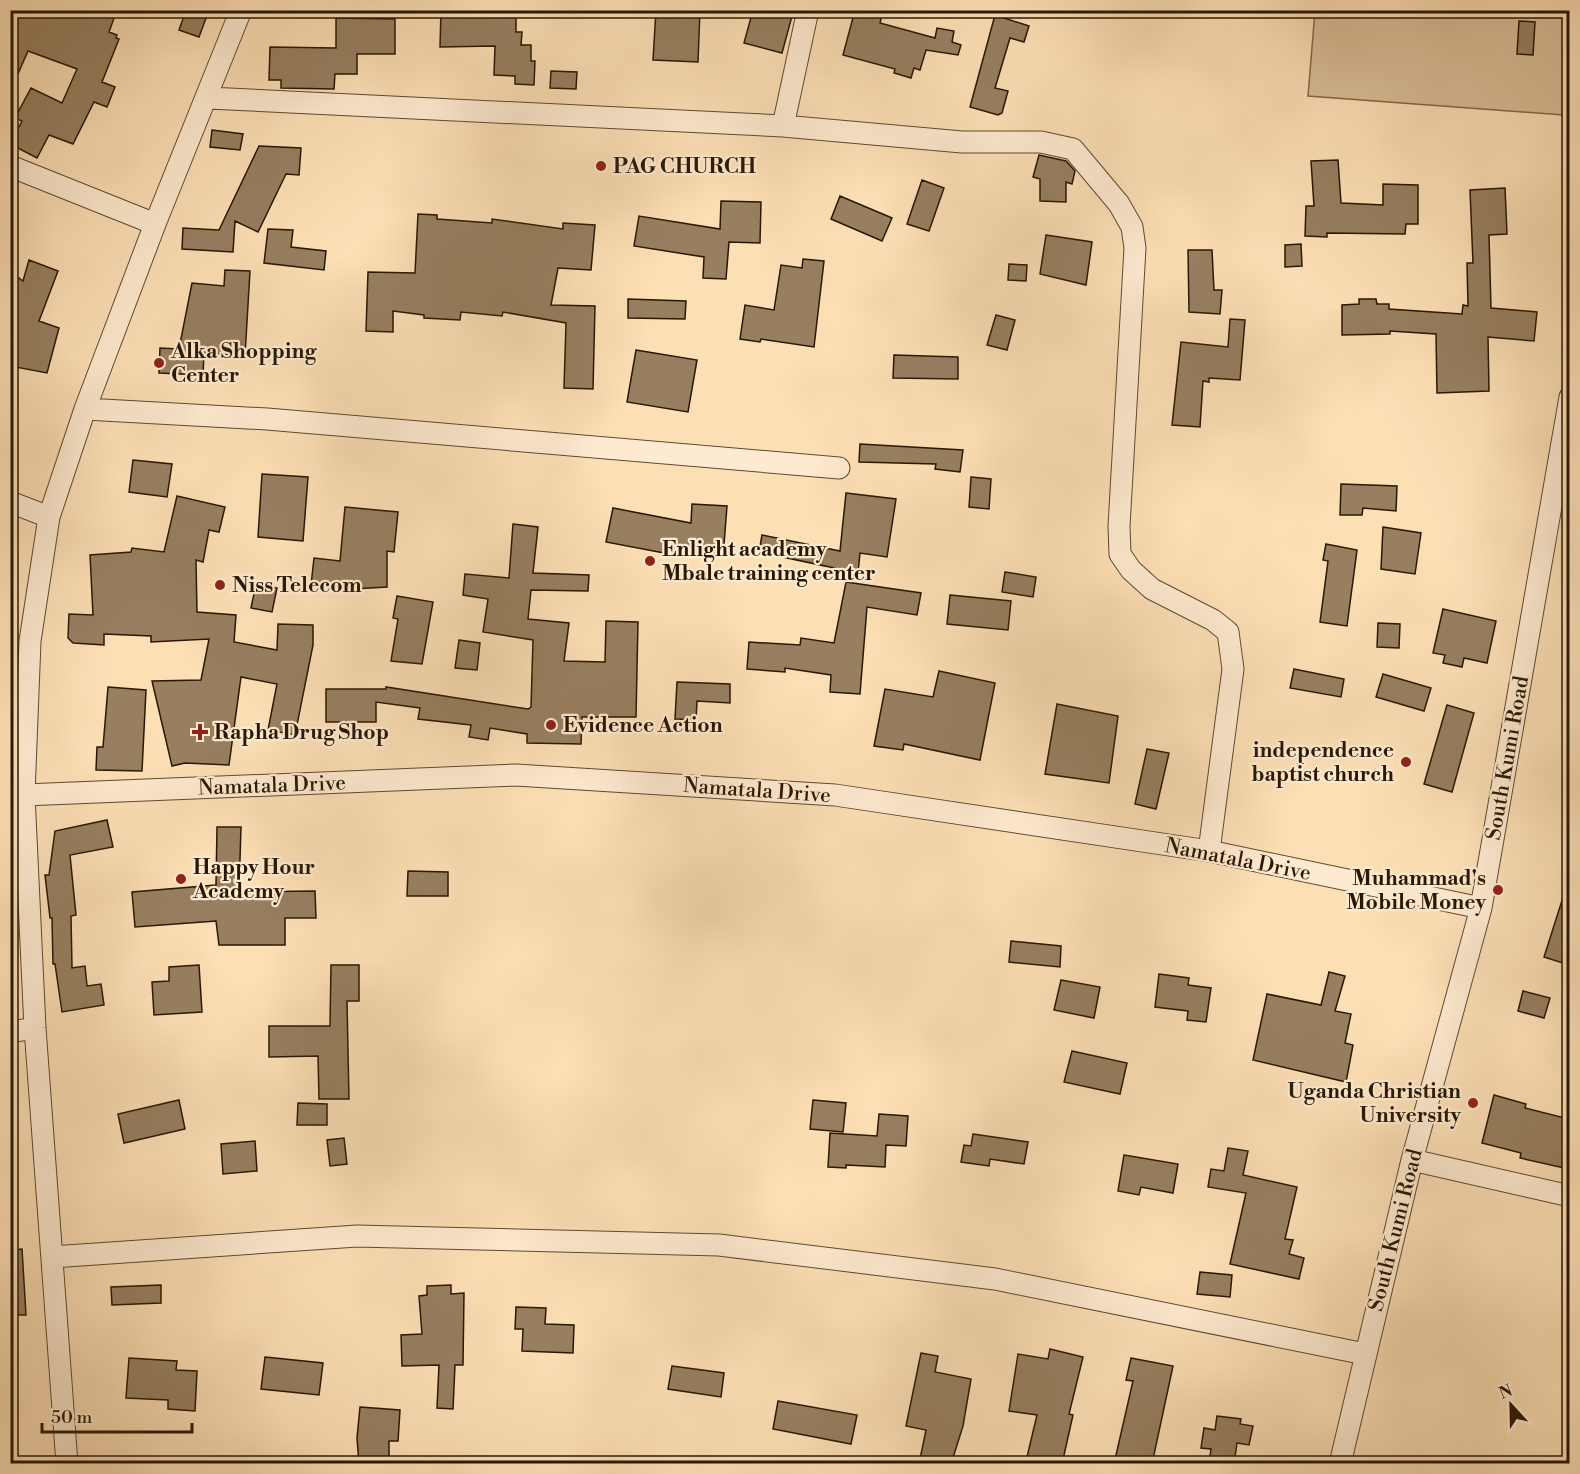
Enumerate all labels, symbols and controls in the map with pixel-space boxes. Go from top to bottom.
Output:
place label: PAG CHURCH [613,154,757,180]
marker: PAG CHURCH [594,159,608,173]
place label: Alka Shopping Center [170,339,317,389]
marker: Alka Shopping Center [152,356,166,370]
place label: Enlight academy Mbale training center [662,537,876,587]
marker: Enlight academy Mbale training center [643,554,657,568]
place label: Niss Telecom [232,573,362,599]
marker: Niss Telecom [213,578,227,592]
street label: South Kumi Road [1481,674,1535,842]
place label: Evidence Action [563,713,723,739]
marker: Evidence Action [544,718,558,732]
place label: Rapha Drug Shop [214,720,389,746]
marker: Rapha Drug Shop [191,723,209,741]
place label: independence baptist church [1251,738,1394,788]
marker: independence baptist church [1399,755,1413,769]
street label: Namatala Drive [198,770,346,802]
street label: Namatala Drive [682,773,832,809]
street label: Namatala Drive [1163,833,1313,887]
place label: Happy Hour Academy [192,855,315,905]
place label: Muhammad's Mobile Money [1346,866,1486,916]
marker: Happy Hour Academy [174,872,188,886]
marker: Muhammad's Mobile Money [1491,883,1505,897]
place label: Uganda Christian University [1288,1079,1461,1129]
marker: Uganda Christian University [1466,1096,1480,1110]
street label: South Kumi Road [1363,1146,1429,1314]
north arrow [1481,1375,1541,1435]
text: N [1496,1380,1516,1404]
scale bar [42,1396,192,1434]
text: 50 m [51,1406,93,1429]

